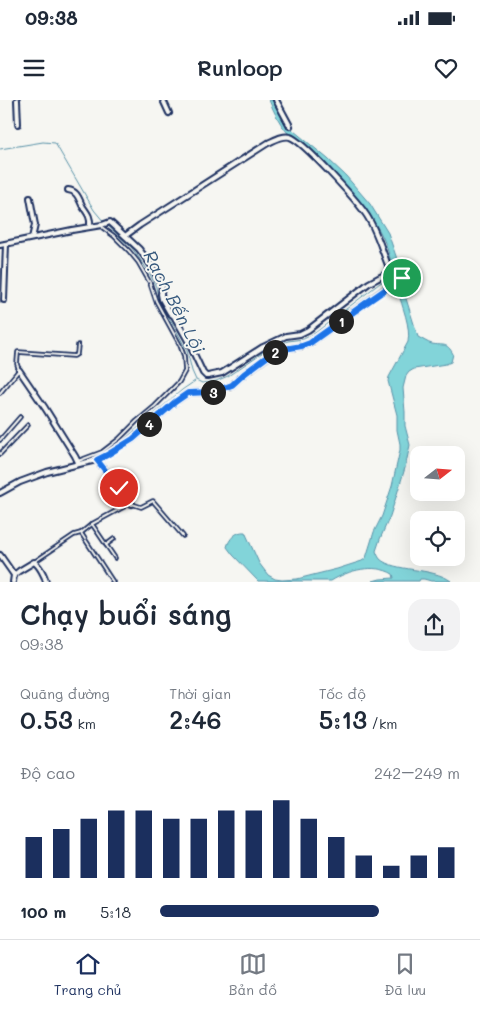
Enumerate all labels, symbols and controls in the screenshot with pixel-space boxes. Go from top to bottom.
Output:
text: 09:38 [25,5,78,30]
text: Runloop [197,53,283,82]
icon: menu [20,54,48,82]
icon: heart [432,54,460,82]
water label: Rạch Bến Lội [139,246,211,358]
pin [381,257,423,299]
icon: arrive [388,264,416,292]
pin: 1 [328,308,354,334]
text: 1 [338,312,345,331]
pin: 2 [262,340,288,364]
text: 2 [272,343,279,362]
pin: 3 [200,380,226,404]
text: 3 [209,383,218,402]
pin: 4 [136,412,162,436]
text: 4 [145,415,154,434]
north arrow [410,446,465,501]
map controls [410,446,465,566]
pin [98,467,140,509]
icon: check [105,474,133,502]
button: locate [410,511,465,566]
text: Chạy buổi sáng [20,596,232,632]
button: share [408,599,460,651]
text: 09:38 [20,633,63,654]
text: Quãng đường [20,684,110,703]
text: Thời gian [169,684,231,703]
text: Tốc độ [319,684,366,703]
text: 0.53 [20,703,73,735]
text: 2:46 [169,703,222,735]
text: 5:13 [319,703,367,735]
text: km [73,714,96,733]
text: /km [367,714,398,733]
text: Độ cao [20,762,75,783]
text: 242–249 m [374,762,460,783]
text: 100 m [20,901,66,922]
text: 5:18 [100,901,131,922]
tab: Trang chủ [54,950,121,999]
tab: Bản đồ [229,950,277,999]
tab: Đã lưu [384,950,426,999]

